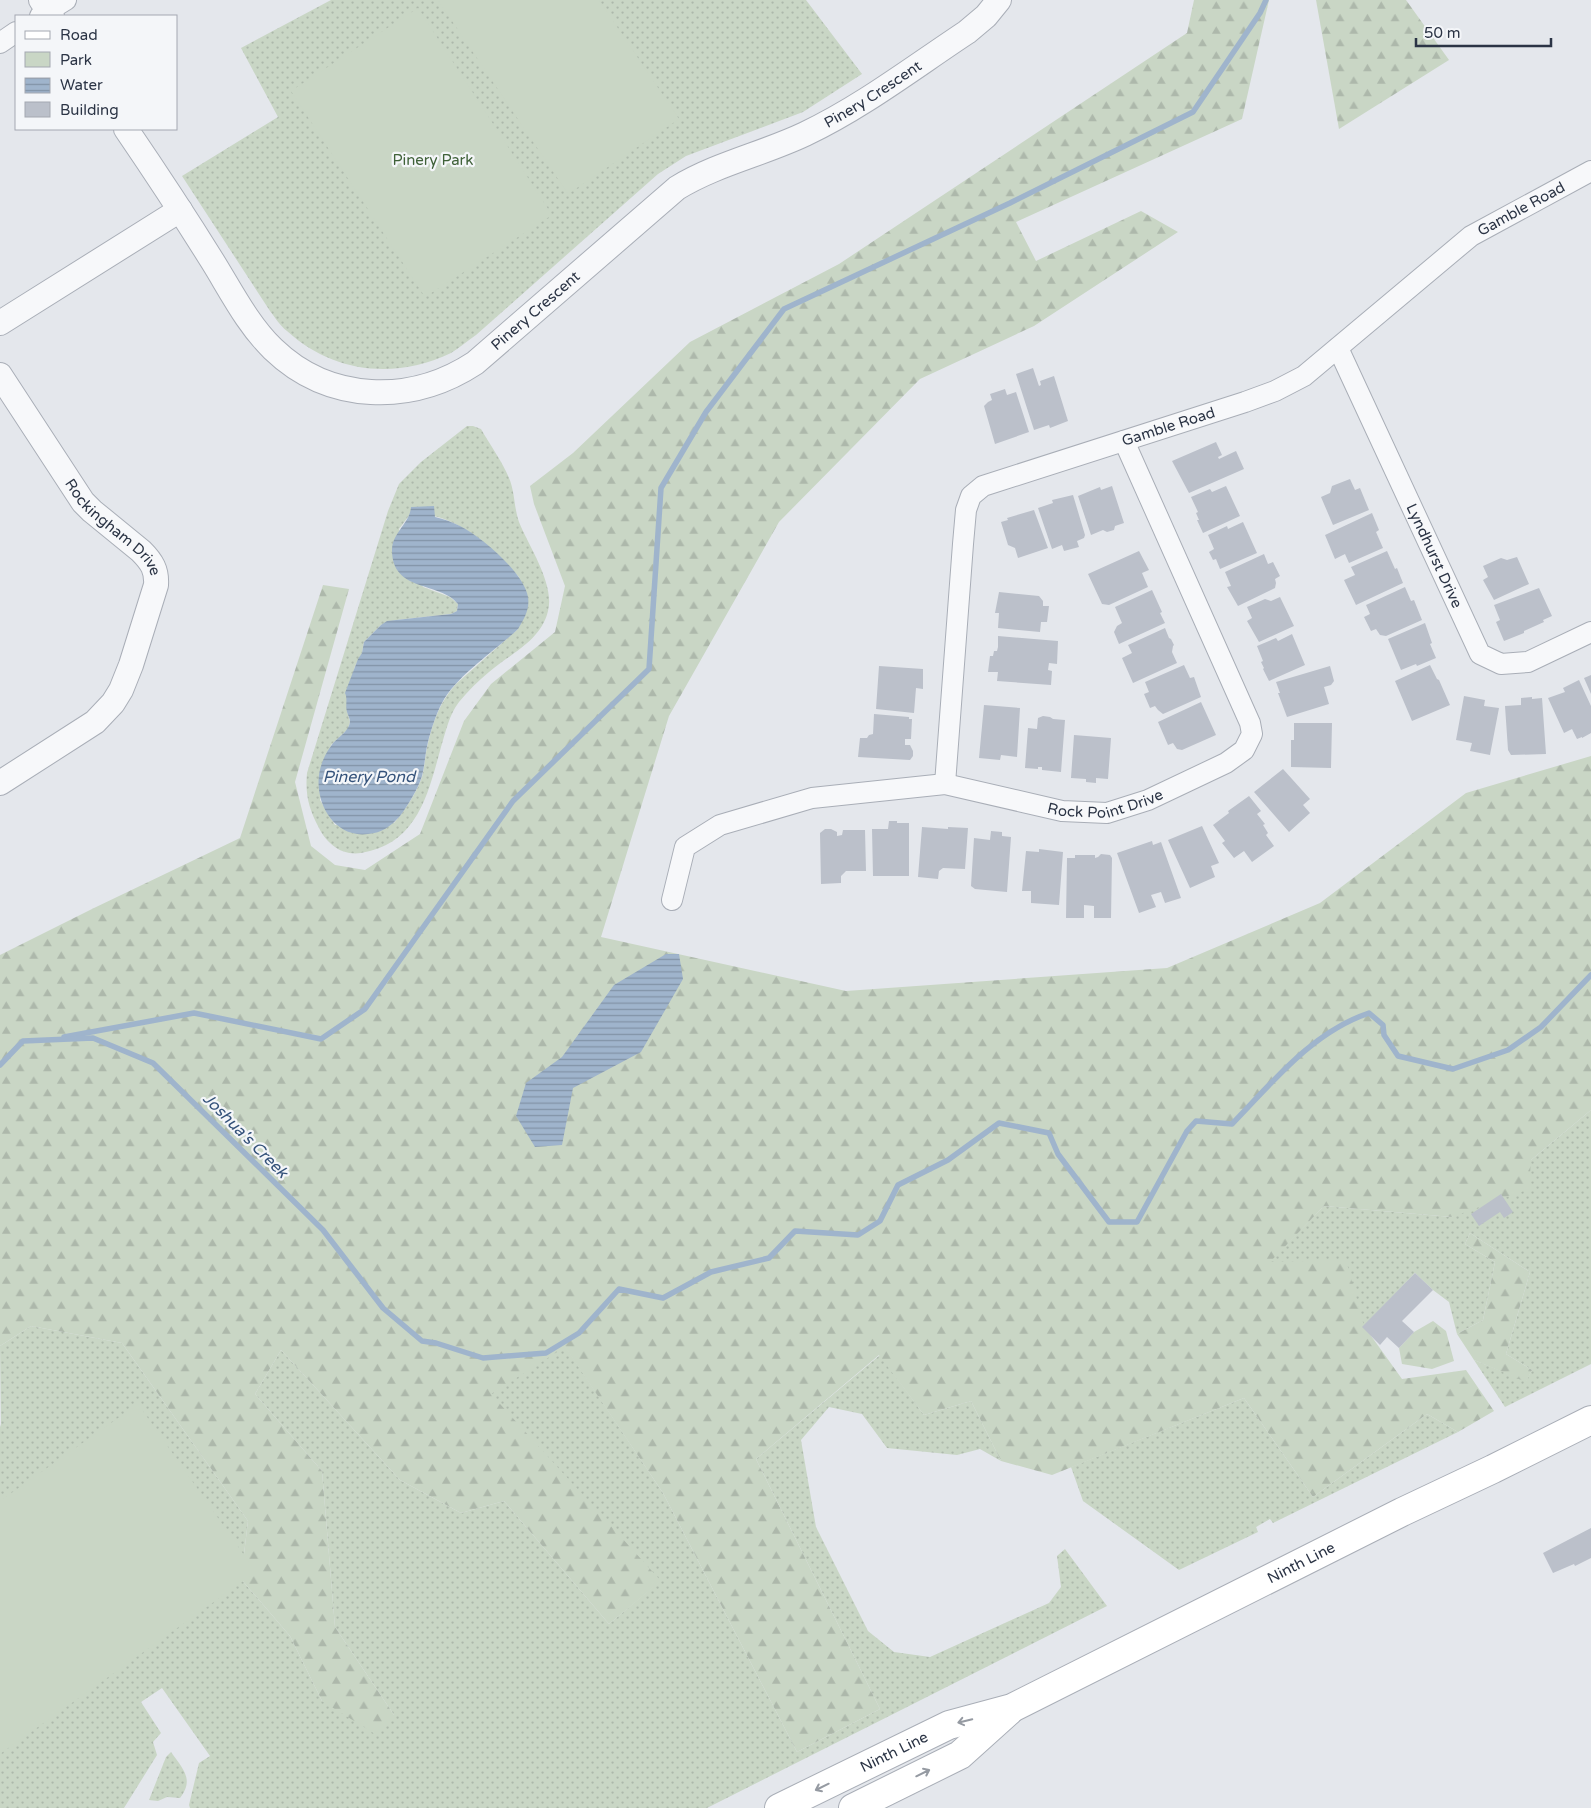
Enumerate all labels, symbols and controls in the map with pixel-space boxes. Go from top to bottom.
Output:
legend [15,15,178,130]
scale bar [1416,15,1551,47]
text: 50 m [1424,24,1461,42]
text: Road [60,26,98,44]
text: Park [60,51,92,69]
street label: Pinery Crescent [821,56,925,132]
text: Water [60,76,103,94]
text: Building [60,101,119,119]
park label: Pinery Park [392,151,474,169]
street label: Gamble Road [1474,178,1568,240]
street label: Pinery Crescent [487,267,584,354]
street label: Gamble Road [1120,403,1217,450]
street label: Rockingham Drive [61,475,165,578]
street label: Lyndhurst Drive [1402,501,1466,611]
water label: Pinery Pond [323,767,417,787]
street label: Rock Point Drive [1046,785,1166,822]
water label: Joshua's Creek [198,1089,293,1183]
street label: Ninth Line [1264,1538,1338,1587]
one-way arrow [957,1716,973,1726]
street label: Ninth Line [857,1728,931,1776]
one-way arrow [915,1768,930,1777]
one-way arrow [815,1783,830,1792]

